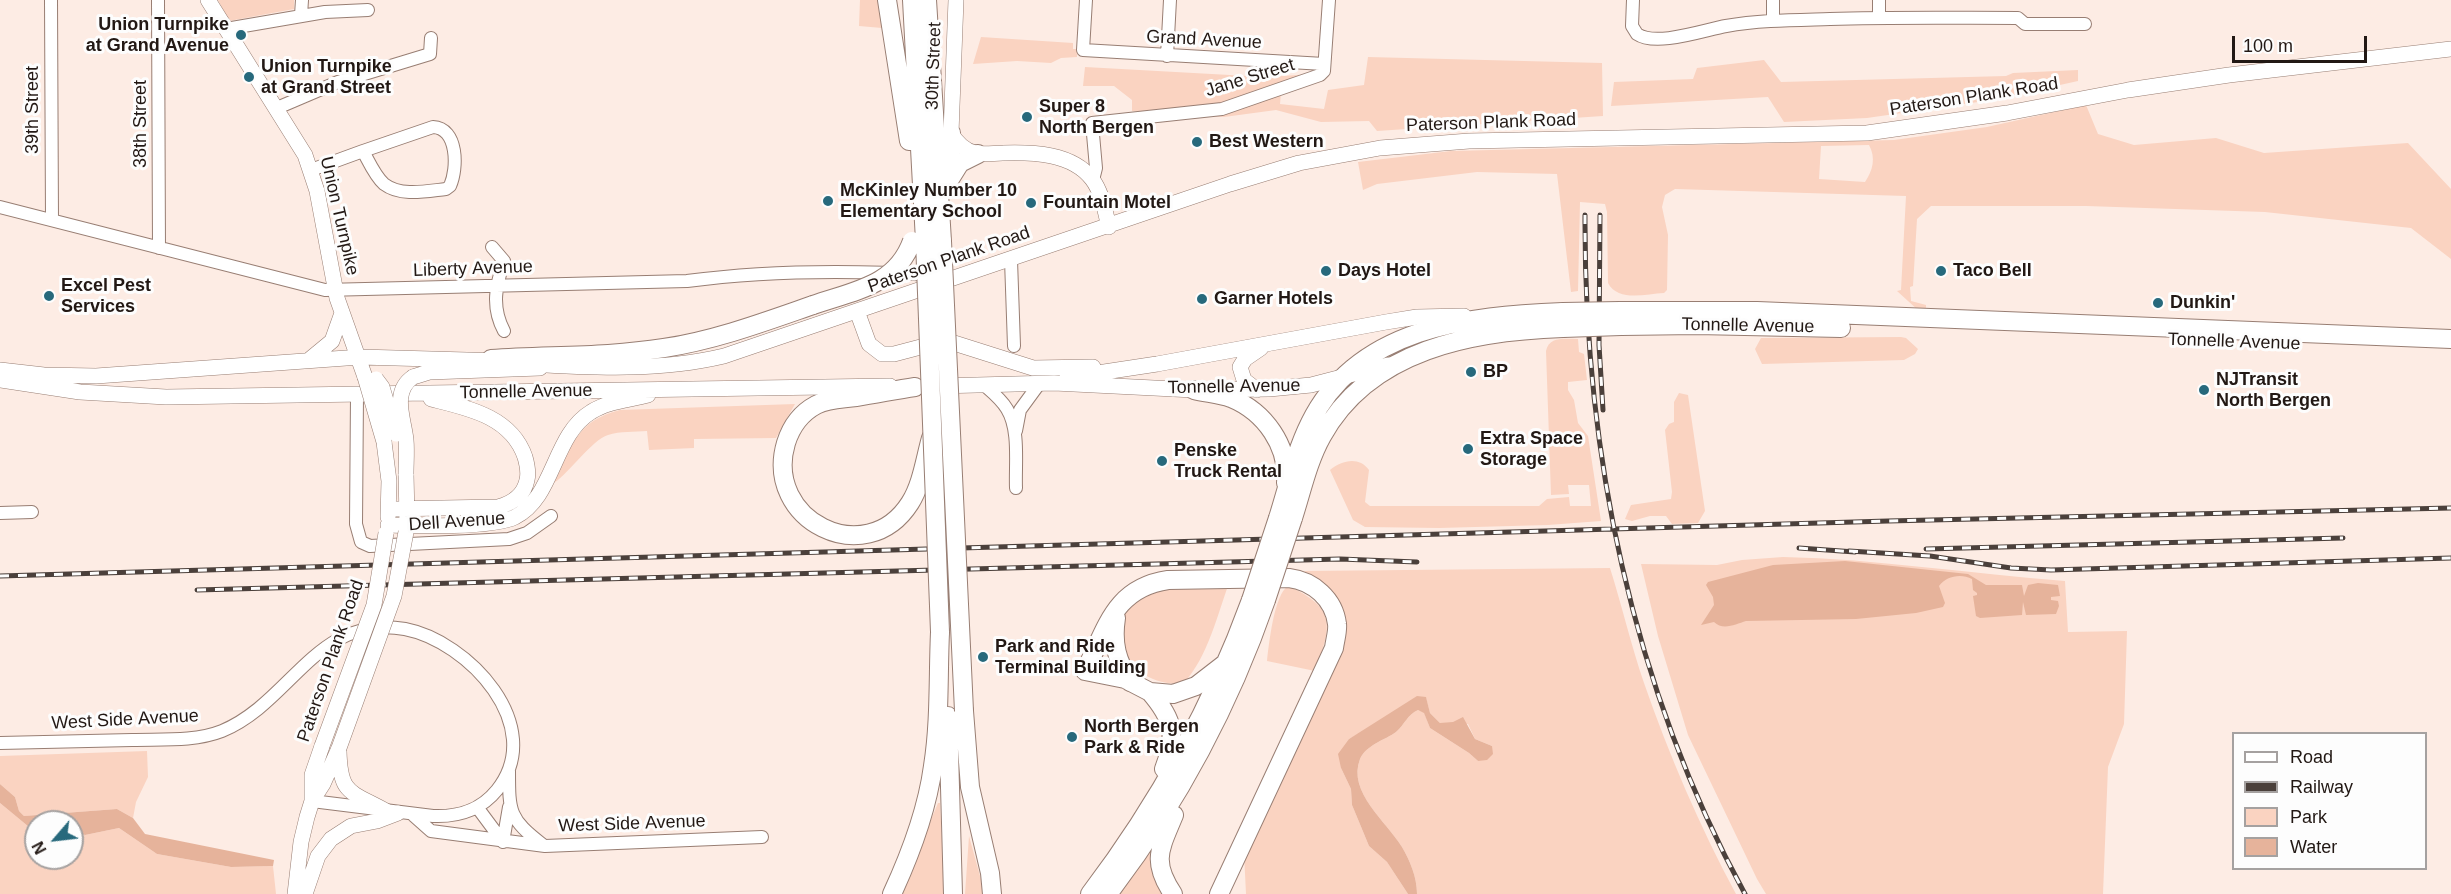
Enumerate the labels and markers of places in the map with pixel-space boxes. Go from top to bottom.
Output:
place label: Union Turnpike at Grand Avenue [86,14,229,57]
marker: Union Turnpike at Grand Avenue [234,28,248,42]
place label: Union Turnpike at Grand Street [261,56,392,98]
marker: Union Turnpike at Grand Street [242,70,256,84]
place label: Super 8 North Bergen [1039,96,1154,138]
marker: Super 8 North Bergen [1020,110,1034,124]
place label: Best Western [1209,131,1324,153]
marker: Best Western [1190,135,1204,149]
place label: McKinley Number 10 Elementary School [840,180,1017,222]
place label: Fountain Motel [1043,192,1171,214]
marker: McKinley Number 10 Elementary School [821,194,835,208]
marker: Fountain Motel [1024,196,1038,210]
place label: Days Hotel [1338,260,1431,282]
place label: Taco Bell [1953,260,2032,282]
marker: Days Hotel [1319,264,1333,278]
marker: Taco Bell [1934,264,1948,278]
place label: Excel Pest Services [61,275,151,318]
place label: Garner Hotels [1214,288,1333,310]
marker: Excel Pest Services [42,289,56,303]
marker: Garner Hotels [1195,292,1209,306]
place label: Dunkin' [2170,292,2235,314]
marker: Dunkin' [2151,296,2165,310]
place label: BP [1483,361,1508,383]
marker: BP [1464,365,1478,379]
place label: NJTransit North Bergen [2216,369,2331,412]
marker: NJTransit North Bergen [2197,383,2211,397]
place label: Extra Space Storage [1480,428,1583,470]
place label: Penske Truck Rental [1174,440,1282,482]
marker: Extra Space Storage [1461,442,1475,456]
marker: Penske Truck Rental [1155,454,1169,468]
place label: Park and Ride Terminal Building [995,636,1146,678]
marker: Park and Ride Terminal Building [976,650,990,664]
place label: North Bergen Park & Ride [1084,716,1199,758]
marker: North Bergen Park & Ride [1065,730,1079,744]

